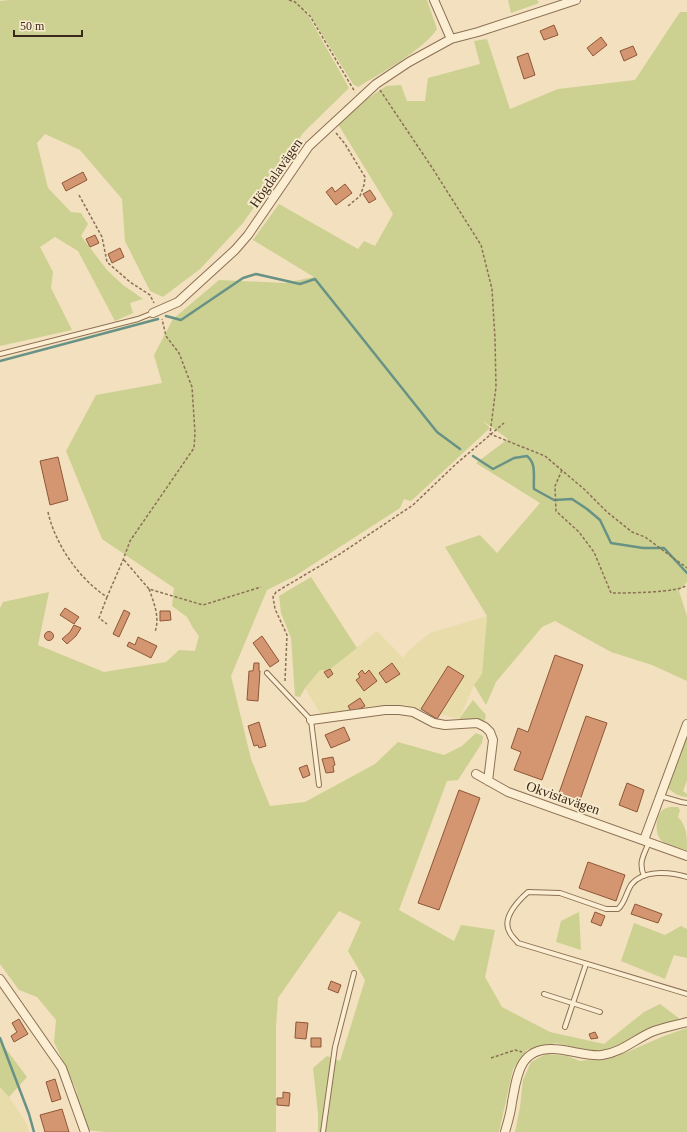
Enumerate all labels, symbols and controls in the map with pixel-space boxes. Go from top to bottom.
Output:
scale bar [14,12,82,38]
text: 50 m [20,19,45,33]
street label: Högdalavägen [247,136,305,210]
street label: Okvistavägen [524,778,602,818]

